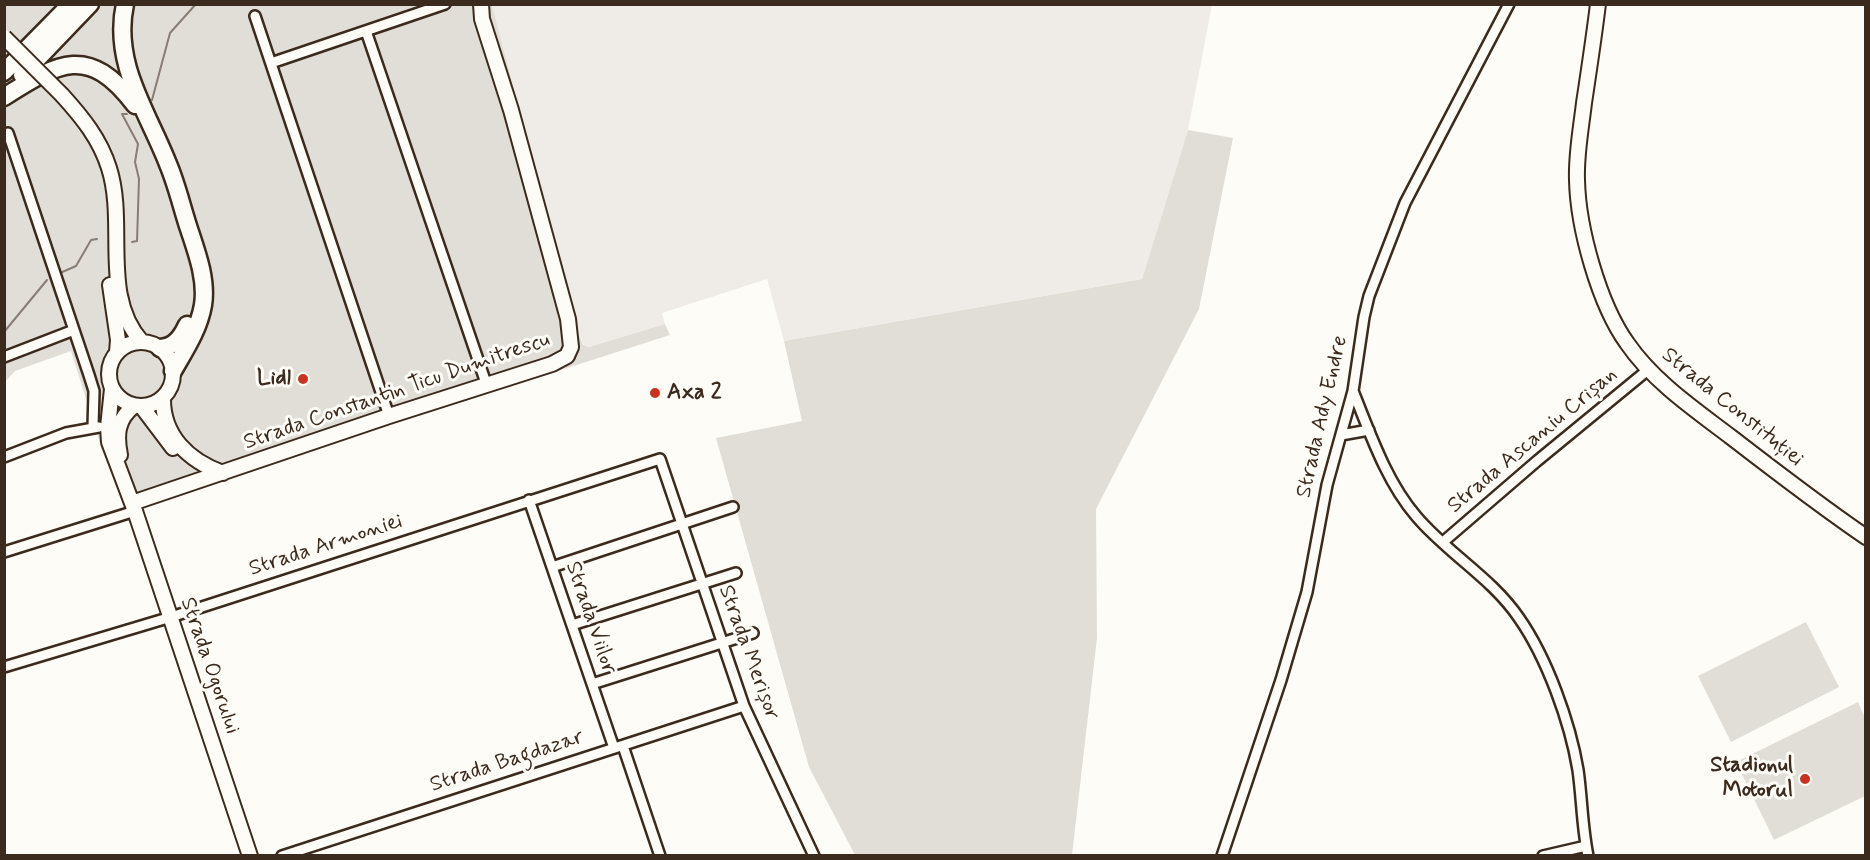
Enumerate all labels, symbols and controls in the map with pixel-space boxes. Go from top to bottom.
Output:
street label: Strada Constantin Ticu Dumitrescu [240,327,554,457]
street label: Strada Ady Endre [1292,333,1354,501]
street label: Strada Constituției [1656,343,1808,473]
street label: Strada Ascaniu Crișan [1443,362,1623,520]
place label: Lidl [257,366,291,392]
marker: Lidl [296,372,310,386]
place label: Axa 2 [667,380,721,406]
marker: Axa 2 [648,386,662,400]
street label: Strada Armoniei [246,509,406,583]
street label: Strada Viilor [558,558,622,678]
street label: Strada Merișor [711,582,785,724]
street label: Strada Ogorului [173,594,245,738]
street label: Strada Bagdazar [427,725,587,799]
place label: Stadionul Motorul [1710,753,1793,804]
marker: Stadionul Motorul [1798,772,1812,786]

